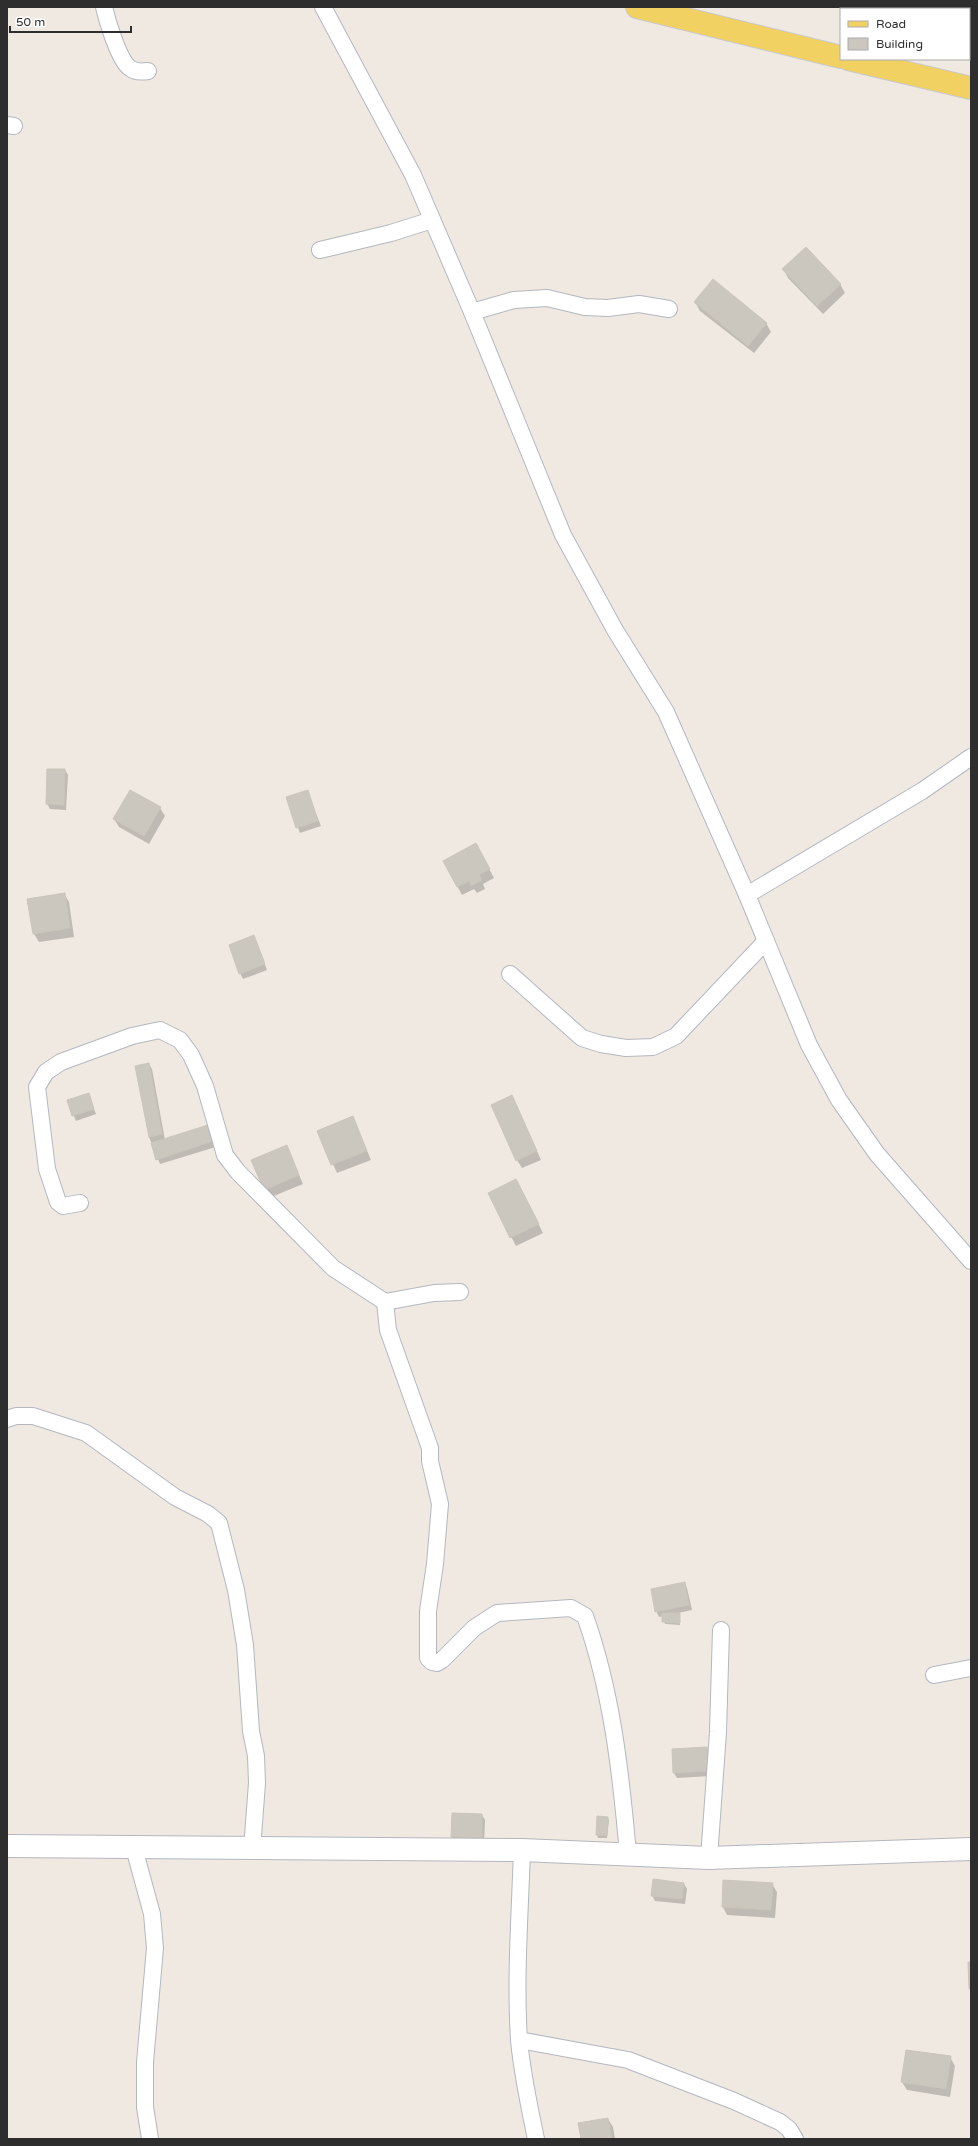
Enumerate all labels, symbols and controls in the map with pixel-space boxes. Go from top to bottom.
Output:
scale bar [10,8,131,34]
legend [840,8,970,60]
text: 50 m [16,15,45,29]
text: Road [876,17,906,31]
text: Building [876,37,923,51]

